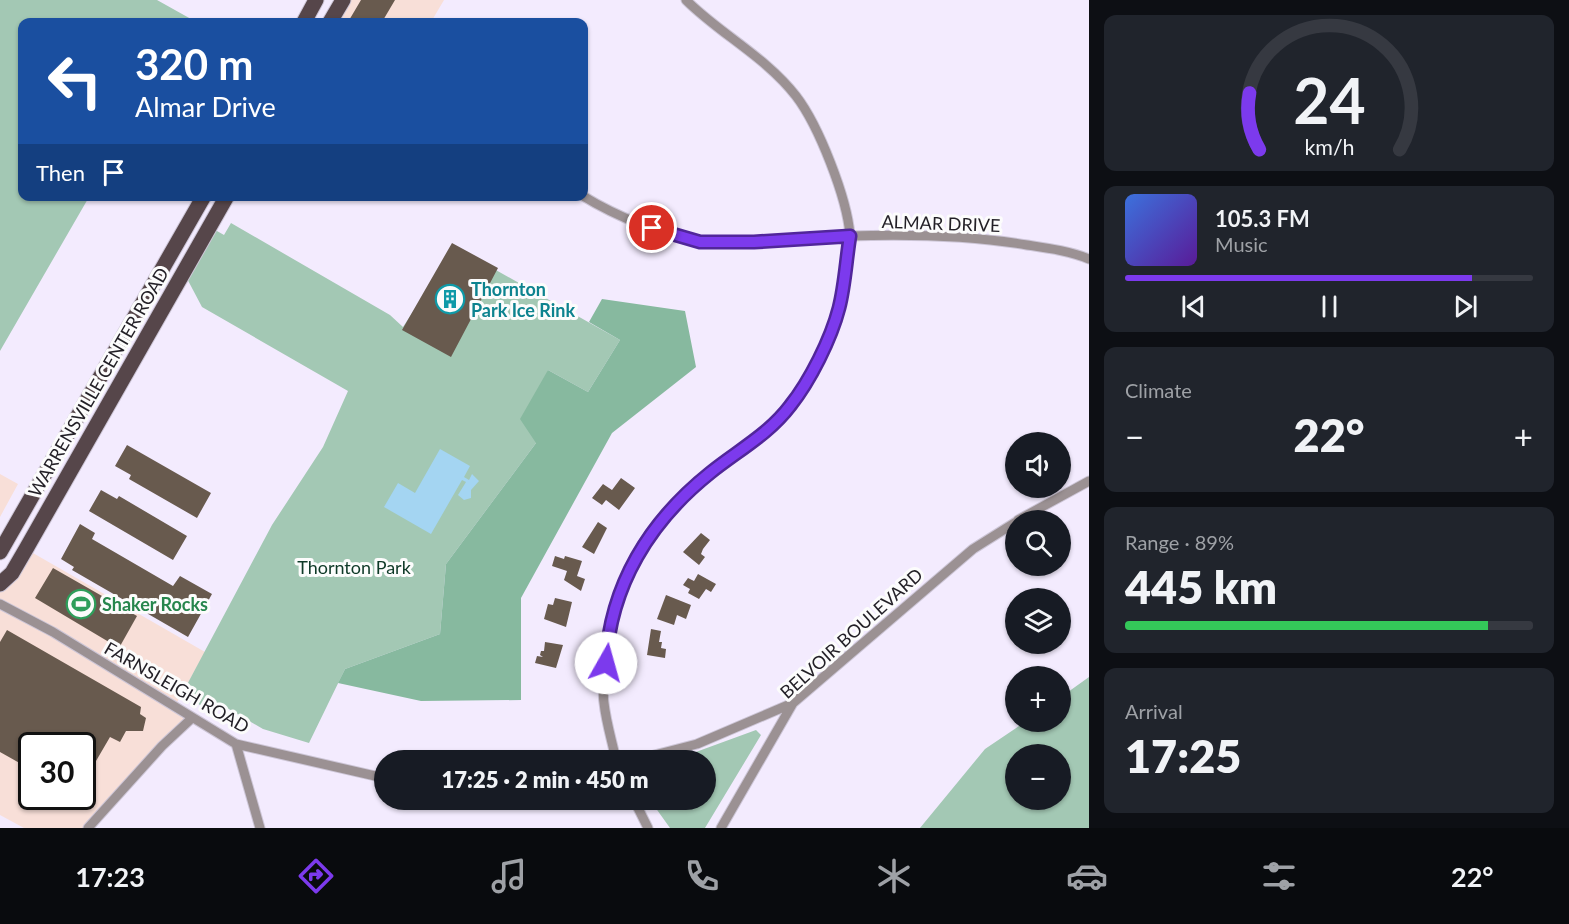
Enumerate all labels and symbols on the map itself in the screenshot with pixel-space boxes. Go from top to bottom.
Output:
pin [626,202,677,253]
street label: ALMAR DRIVE [881,210,1001,236]
street label: WARRENSVILLE CENTER ROAD [23,263,173,501]
place label: Thornton Park Ice Rink [471,278,575,321]
building icon: Thornton Park Ice Rink [434,283,466,315]
park label: Thornton Park [297,556,412,578]
street label: BELVOIR BOULEVARD [775,563,927,703]
sports icon: Shaker Rocks [65,588,97,620]
place label: Shaker Rocks [102,593,208,615]
position arrow [574,631,638,695]
street label: FARNSLEIGH ROAD [101,637,253,737]
speed limit sign: 30 [18,732,96,810]

